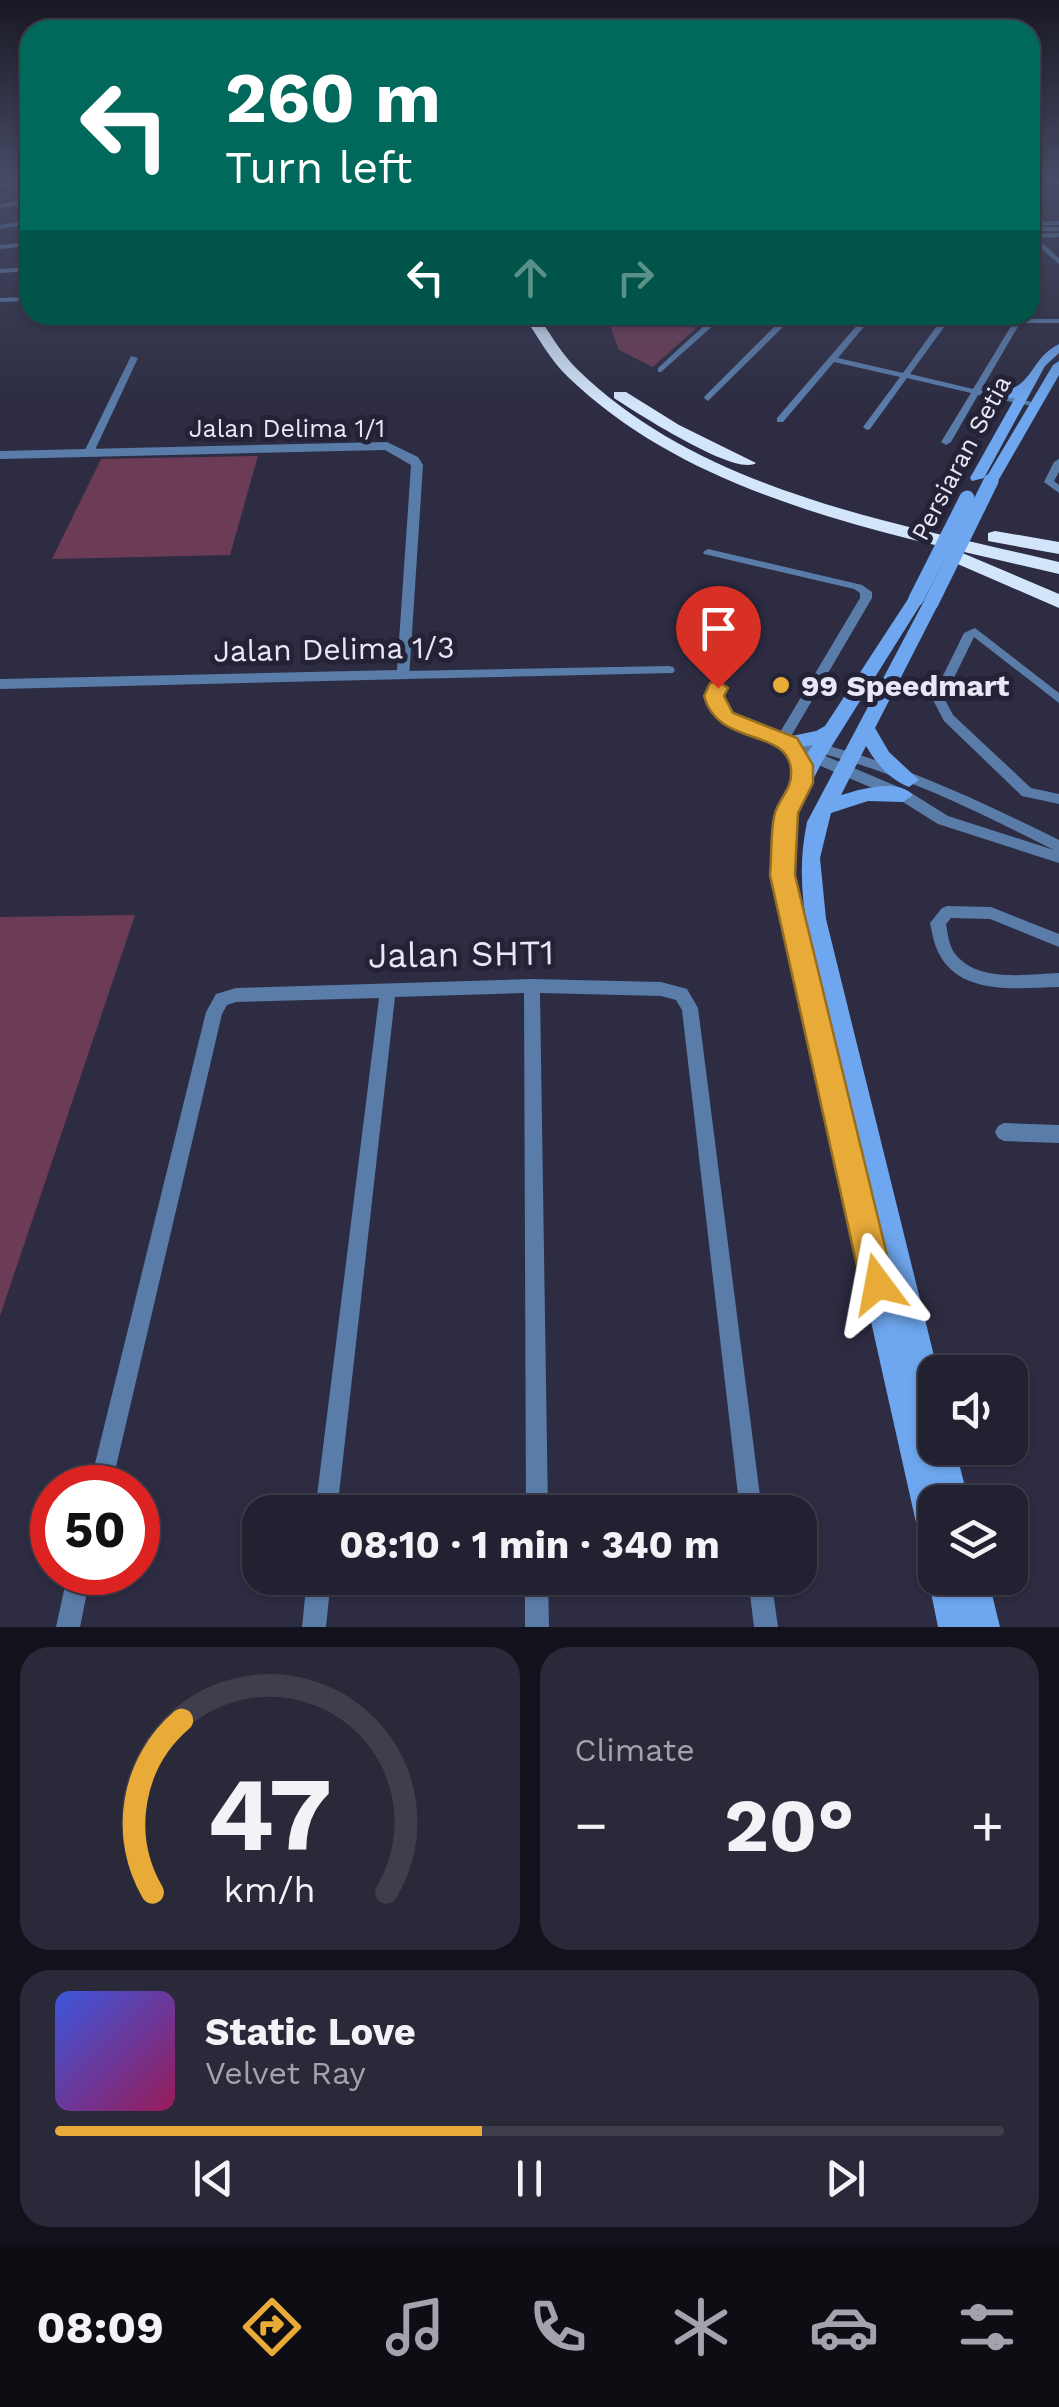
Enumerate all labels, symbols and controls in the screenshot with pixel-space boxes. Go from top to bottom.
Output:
text: 260 m [225,57,441,139]
icon: left [60,60,190,190]
text: Turn left [225,141,412,194]
icon: left [398,250,453,305]
icon: ahead [503,250,558,305]
icon: right [608,250,663,305]
street label: Persiaran Setia [905,371,1017,545]
street label: Jalan Delima 1/1 [189,414,385,443]
pin [676,586,761,689]
icon: arrive [691,601,746,656]
street label: Jalan Delima 1/3 [213,629,455,669]
place label: 99 Speedmart [801,668,1009,703]
marker: 99 Speedmart [770,674,792,696]
street label: Jalan SHT1 [368,931,554,977]
position arrow [826,1232,930,1336]
map controls [918,1355,1028,1595]
button: sound [918,1355,1028,1465]
speed limit sign: 50 [30,1465,160,1595]
button: layers [918,1485,1028,1595]
text: 08:10 · 1 min · 340 m [339,1523,720,1567]
text: Climate [575,1731,695,1769]
text: 47 [207,1753,332,1875]
text: 20° [724,1781,854,1869]
text: − [575,1793,608,1857]
text: + [971,1793,1004,1857]
text: km/h [224,1869,316,1911]
text: Static Love [205,2010,416,2054]
text: Velvet Ray [205,2054,366,2092]
icon: previous [186,2151,241,2206]
icon: pause [502,2151,557,2206]
icon: next [818,2151,873,2206]
icon: directions [237,2292,307,2362]
icon: music [380,2292,450,2362]
icon: phone [523,2292,593,2362]
icon: climate [666,2292,736,2362]
icon: car [809,2292,879,2362]
icon: filters [952,2292,1022,2362]
text: 08:09 [37,2301,164,2354]

